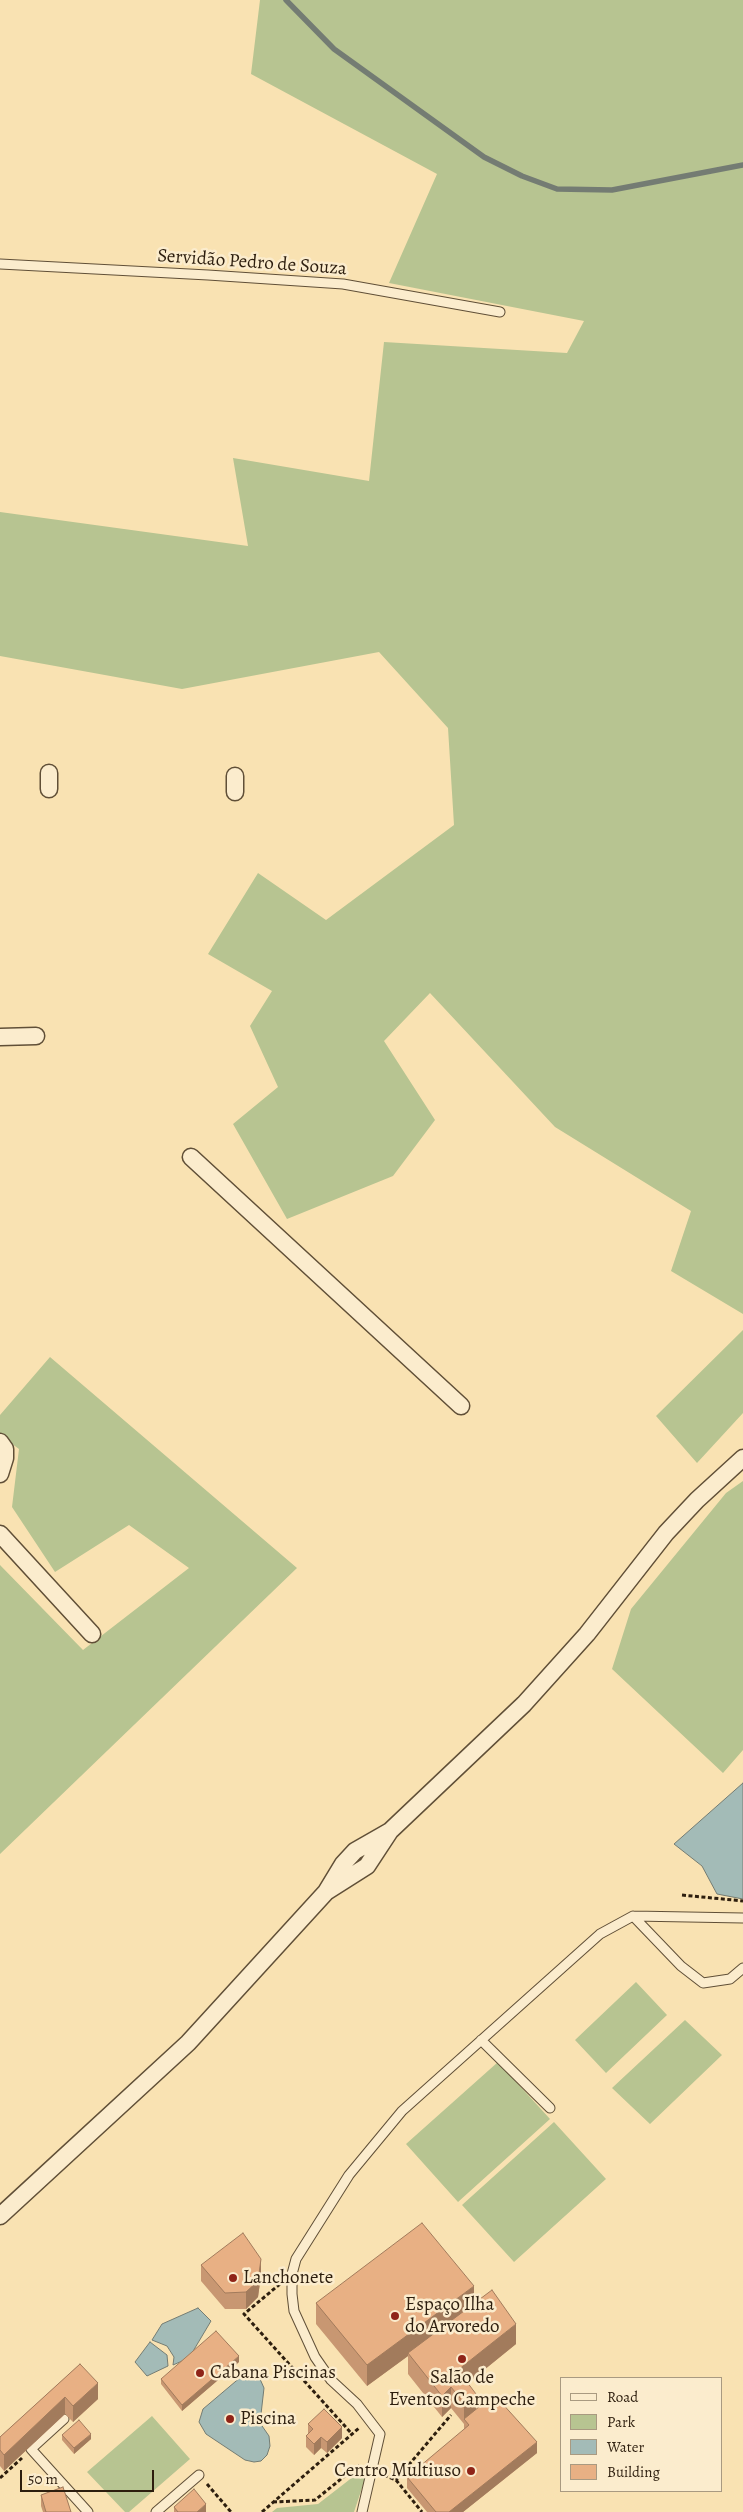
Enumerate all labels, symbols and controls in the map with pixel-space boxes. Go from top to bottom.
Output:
street label: Servidão Pedro de Souza [156,245,348,281]
place label: Lanchonete [243,2267,333,2289]
marker: Lanchonete [227,2272,239,2284]
place label: Espaço Ilha do Arvoredo [405,2294,500,2338]
marker: Espaço Ilha do Arvoredo [389,2310,401,2322]
marker: Salão de Eventos Campeche [456,2353,468,2365]
place label: Cabana Piscinas [210,2362,336,2384]
marker: Cabana Piscinas [194,2367,206,2379]
place label: Salão de Eventos Campeche [389,2367,535,2411]
legend [560,2377,723,2492]
text: Road [607,2387,638,2407]
place label: Piscina [240,2408,296,2430]
text: Park [607,2412,635,2432]
marker: Piscina [224,2413,236,2425]
text: Water [607,2437,644,2457]
scale bar [22,2460,156,2492]
place label: Centro Multiuso [334,2460,461,2482]
text: Building [607,2462,660,2482]
marker: Centro Multiuso [465,2465,477,2477]
text: 50 m [28,2469,58,2489]

